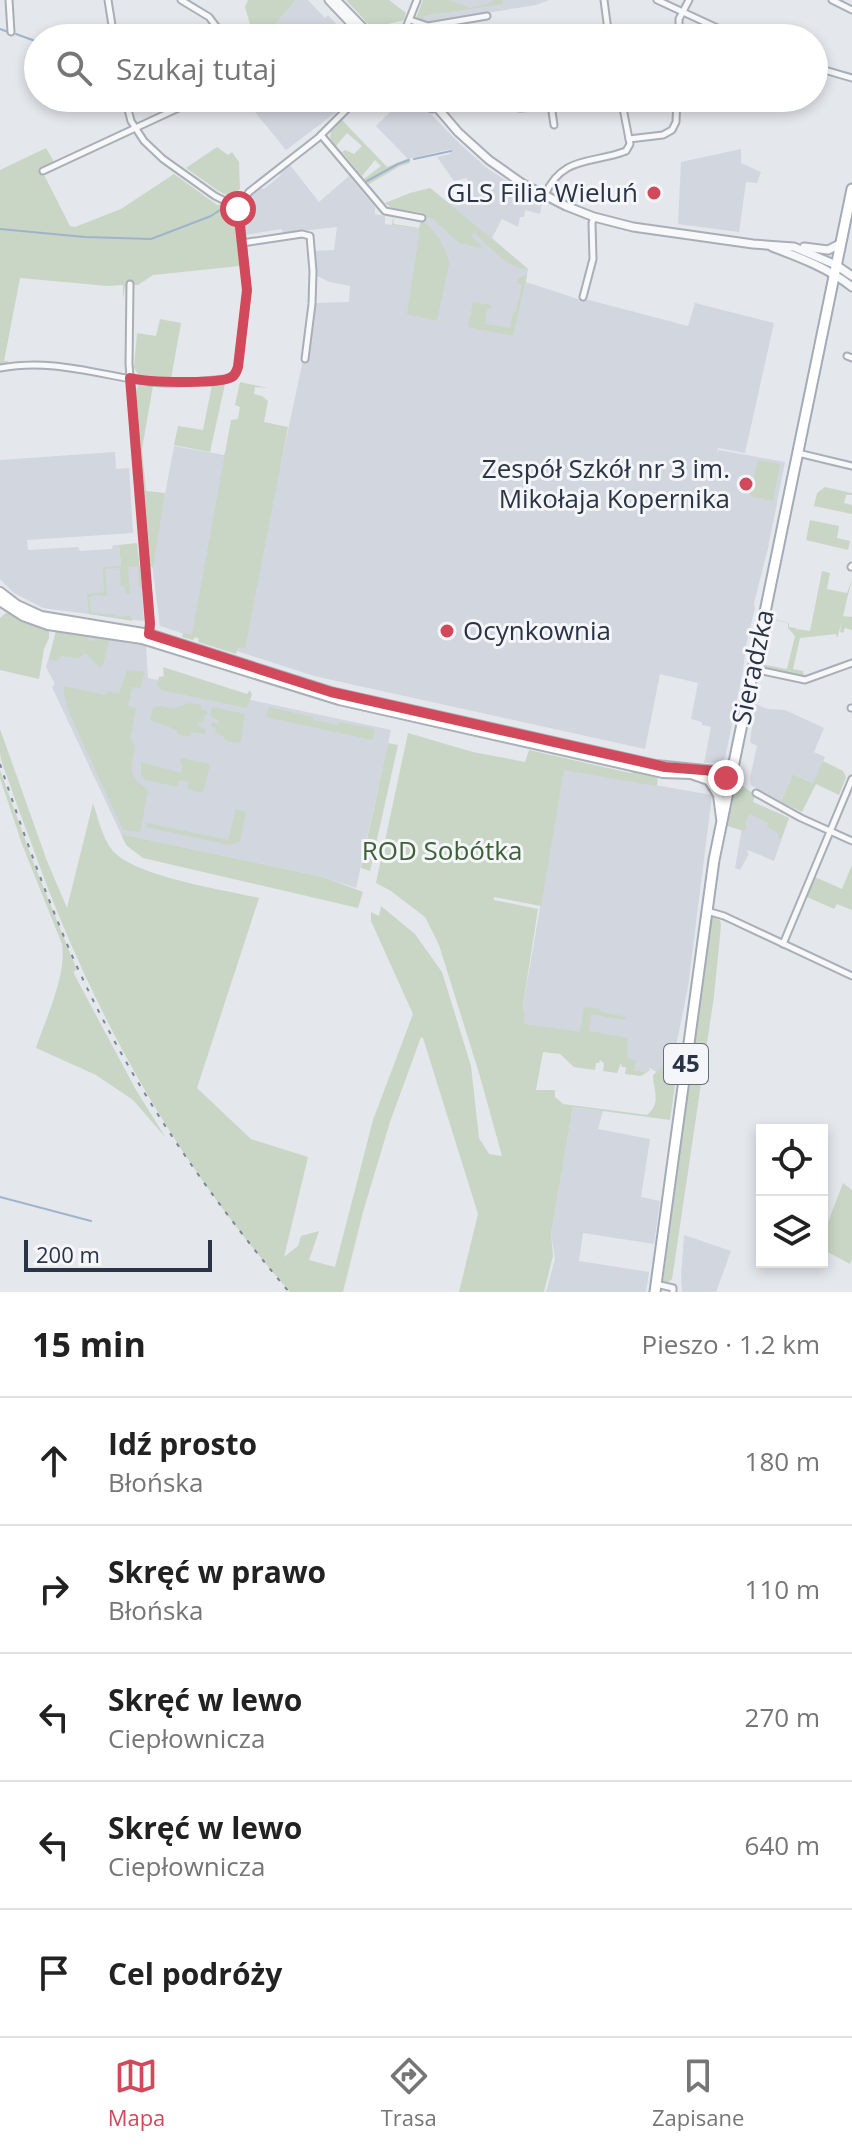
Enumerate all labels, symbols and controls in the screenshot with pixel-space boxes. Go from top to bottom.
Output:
search box [24,24,828,112]
icon: search [52,46,96,90]
text: Szukaj tutaj [116,48,277,89]
place label: GLS Filia Wieluń [447,174,638,210]
marker: GLS Filia Wieluń [645,184,663,202]
route start [220,191,256,227]
place label: Zespół Szkół nr 3 im. Mikołaja Kopernika [482,450,730,516]
marker: Zespół Szkół nr 3 im. Mikołaja Kopernika [737,475,755,493]
street label: Sieradzka [722,606,782,728]
place label: Ocynkownia [463,612,611,648]
marker: Ocynkownia [438,622,456,640]
route end [708,760,744,796]
park label: ROD Sobótka [362,832,522,868]
road number: 45 [664,1044,708,1084]
map controls [756,1124,828,1268]
button: locate [756,1124,828,1196]
button: layers [756,1196,828,1268]
scale bar [24,1236,212,1272]
text: 200 m [36,1239,100,1269]
text: 15 min [32,1321,146,1367]
text: Pieszo · 1.2 km [642,1326,820,1362]
text: Idź prosto [108,1423,257,1464]
icon: ahead [32,1439,76,1483]
text: 180 m [745,1443,820,1479]
text: Błońska [108,1464,203,1500]
text: Skręć w prawo [108,1551,326,1592]
icon: right [32,1567,76,1611]
text: 110 m [745,1571,820,1607]
text: Błońska [108,1592,203,1628]
text: Skręć w lewo [108,1679,302,1720]
icon: left [32,1695,76,1739]
text: 270 m [745,1699,820,1735]
text: Ciepłownicza [108,1720,265,1756]
text: Skręć w lewo [108,1807,302,1848]
icon: left [32,1823,76,1867]
text: 640 m [745,1827,820,1863]
text: Ciepłownicza [108,1848,265,1884]
icon: arrive [32,1951,76,1995]
text: Cel podróży [108,1953,282,1994]
tab: Mapa [108,2054,165,2132]
tab: Trasa [381,2054,437,2132]
tab: Zapisane [652,2054,744,2132]

